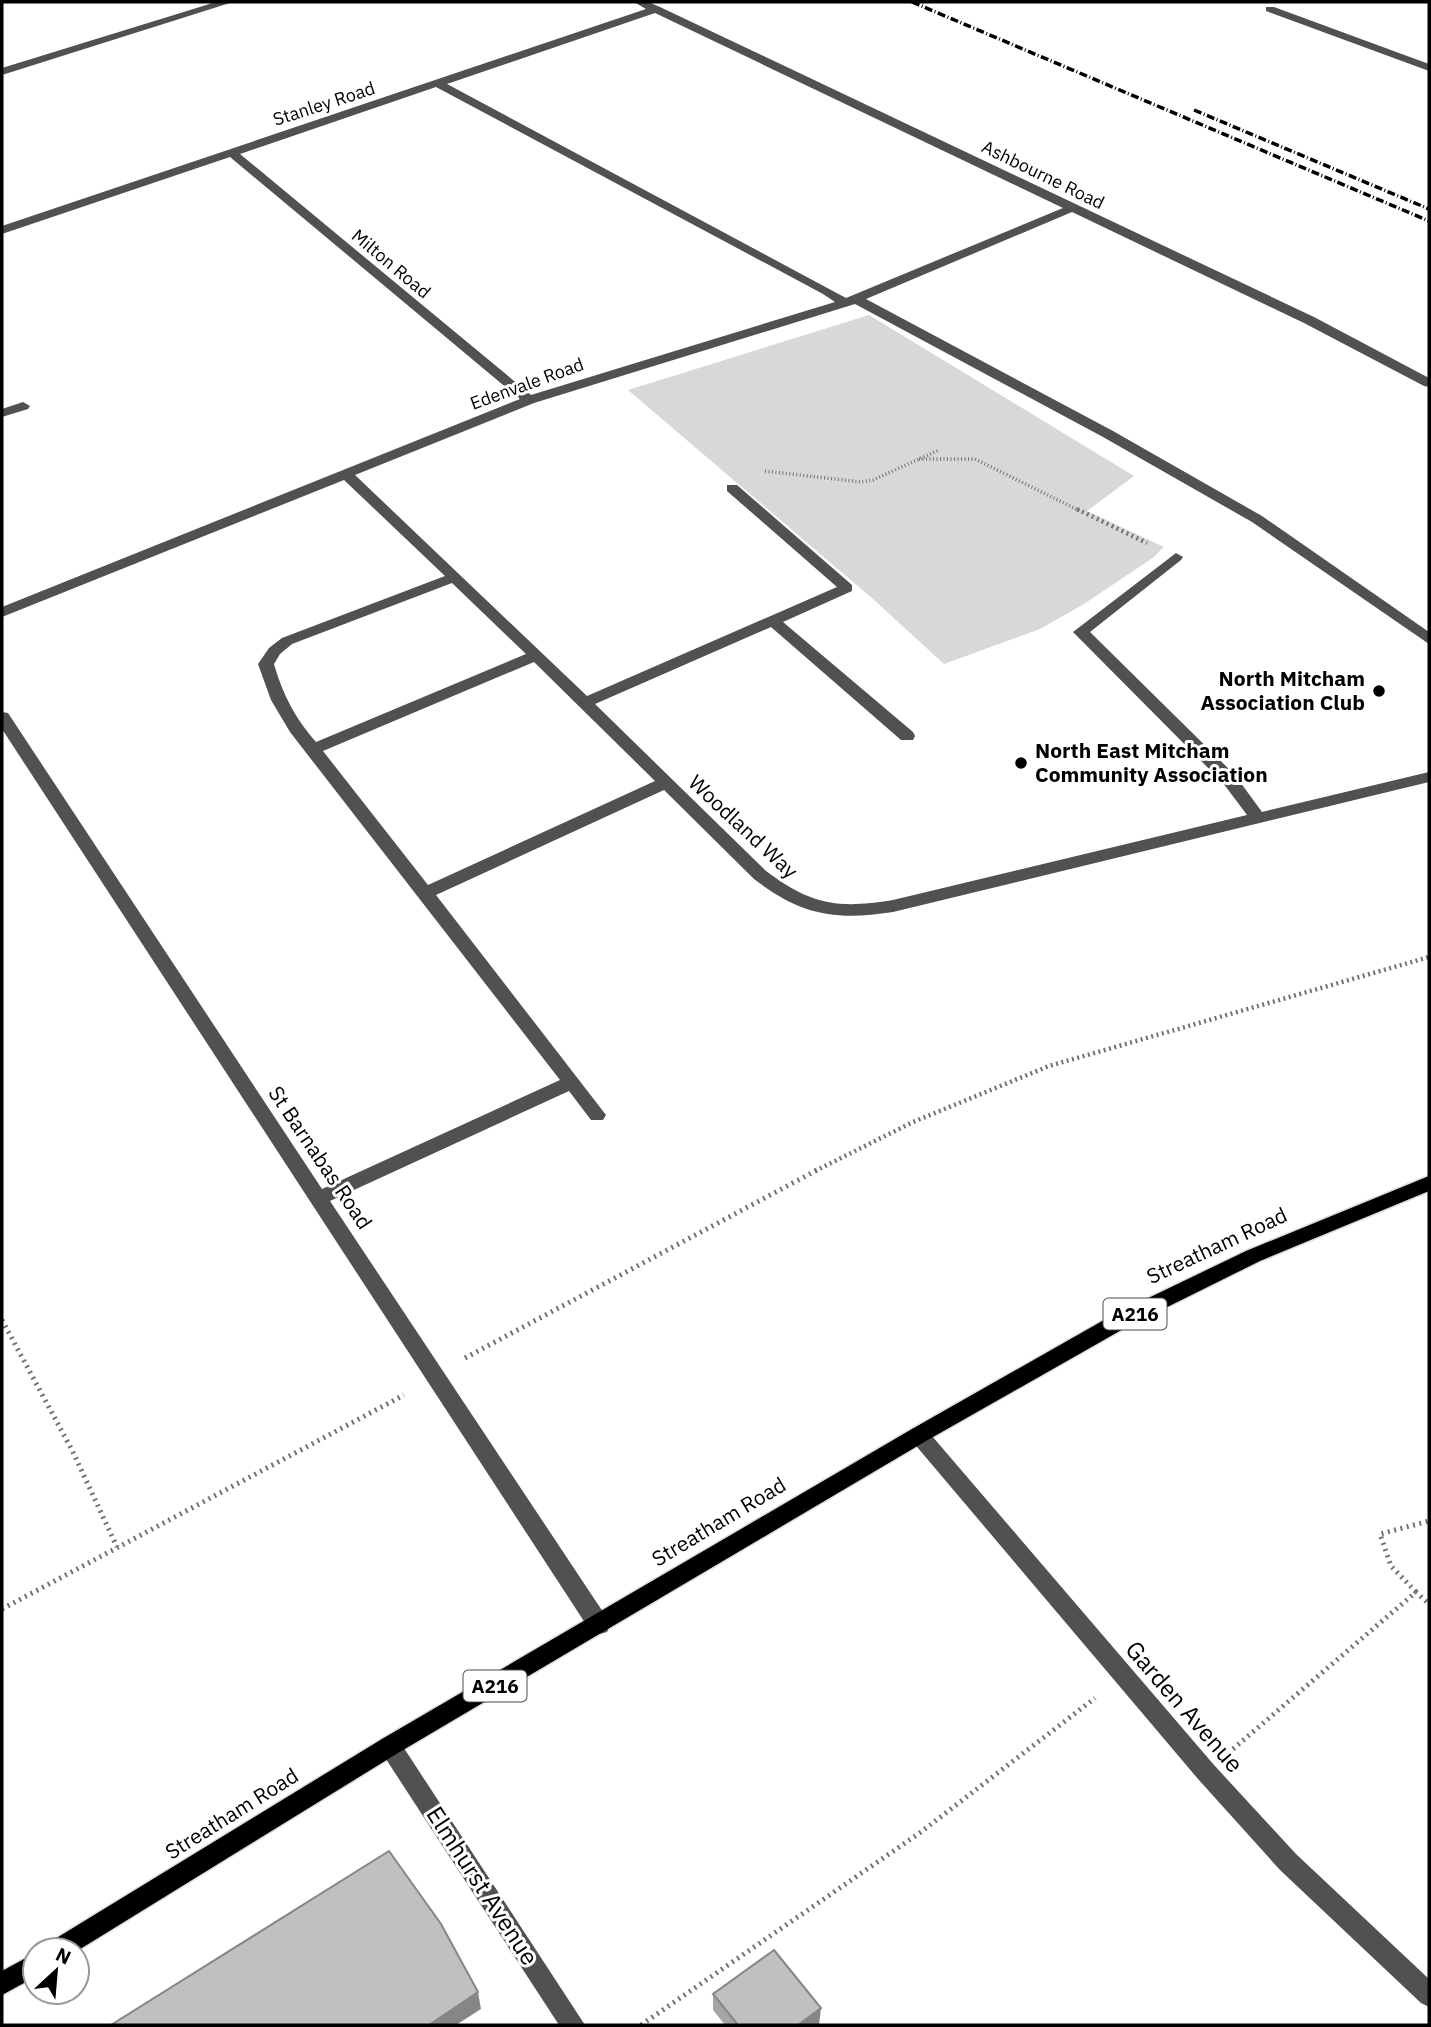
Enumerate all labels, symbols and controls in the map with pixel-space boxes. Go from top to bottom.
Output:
street label: Stanley Road [270,76,378,131]
street label: Ashbourne Road [978,135,1108,214]
street label: Milton Road [347,224,436,303]
street label: Edenvale Road [467,352,587,415]
place label: North Mitcham Association Club [1200,664,1365,716]
marker: North Mitcham Association Club [1371,683,1387,699]
place label: North East Mitcham Community Association [1035,736,1268,788]
marker: North East Mitcham Community Association [1013,755,1029,771]
street label: Woodland Way [683,768,805,885]
street label: St Barnabas Road [262,1080,379,1235]
street label: Streatham Road [1142,1200,1291,1290]
road number: A216 [1104,1298,1166,1330]
street label: Streatham Road [646,1470,791,1572]
street label: Garden Avenue [1119,1634,1251,1779]
road number: A216 [463,1670,526,1702]
street label: Streatham Road [160,1761,303,1865]
street label: Elmhurst Avenue [420,1800,546,1971]
north arrow [21,1936,91,2006]
text: N [52,1942,75,1970]

